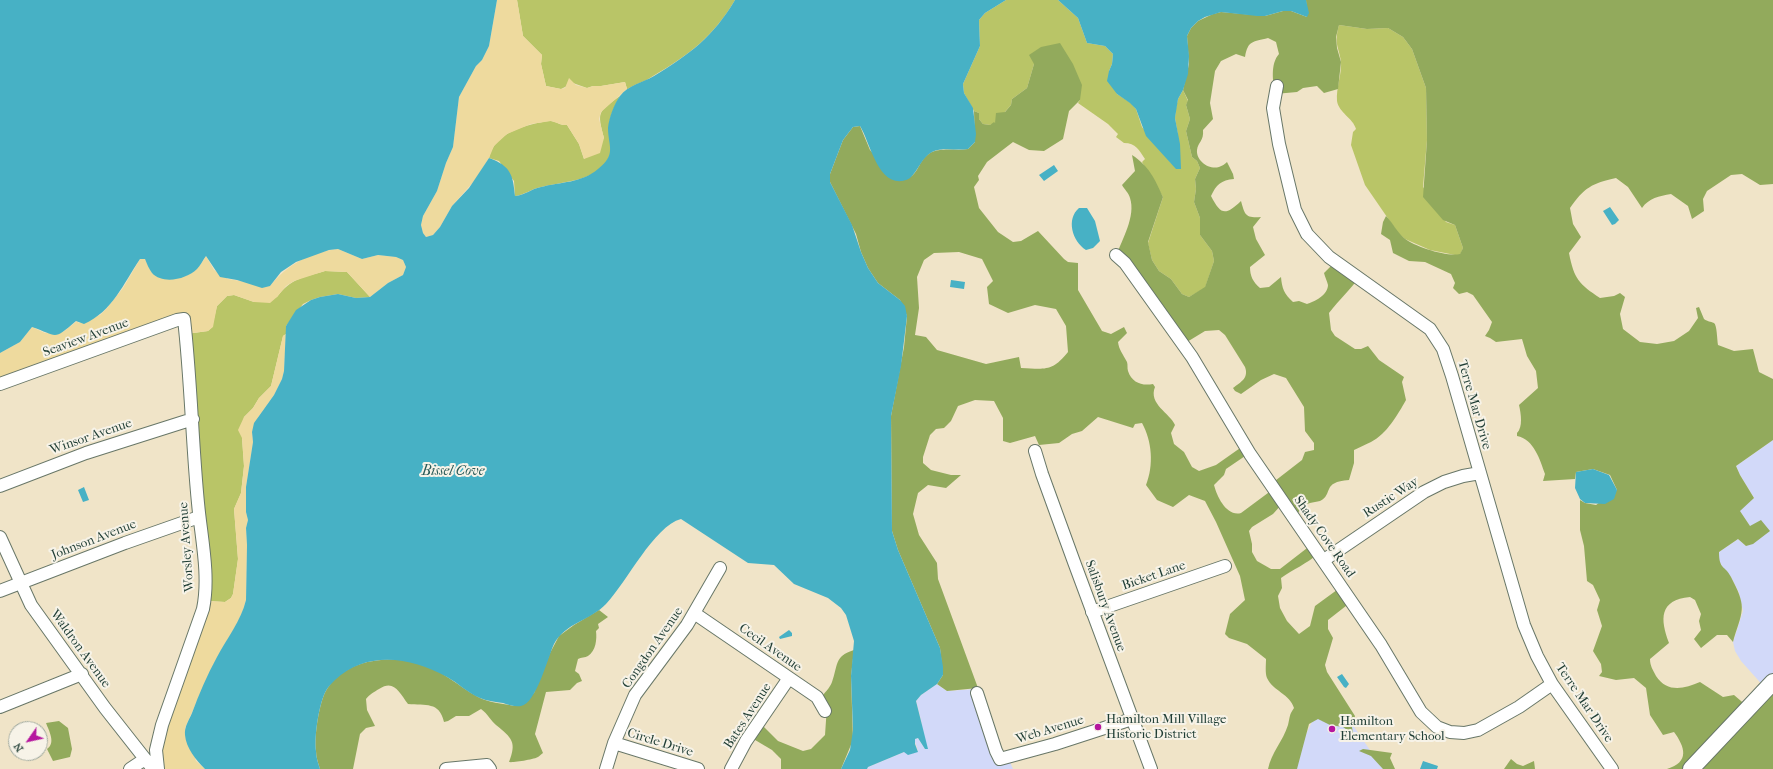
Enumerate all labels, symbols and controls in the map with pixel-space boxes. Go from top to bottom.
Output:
street label: Seaview Avenue [41,315,131,361]
street label: Terre Mar Drive [1454,358,1494,452]
street label: Winsor Avenue [48,416,134,458]
water label: Bissel Cove [422,464,484,480]
street label: Rustic Way [1360,474,1422,522]
street label: Shady Cove Road [1290,493,1358,581]
street label: Worsley Avenue [176,502,198,592]
street label: Johnson Avenue [49,517,139,563]
street label: Salisbury Avenue [1081,558,1129,654]
street label: Bicket Lane [1120,558,1188,594]
street label: Congdon Avenue [619,604,687,692]
street label: Waldron Avenue [46,607,114,691]
street label: Cecil Avenue [736,621,804,675]
street label: Terre Mar Drive [1552,660,1616,746]
street label: Bates Avenue [721,680,775,752]
street label: Web Avenue [1014,712,1086,748]
place label: Hamilton Mill Village Historic District [1106,712,1227,743]
place label: Hamilton Elementary School [1340,714,1445,745]
north arrow [8,721,48,761]
marker: Hamilton Mill Village Historic District [1093,722,1103,732]
marker: Hamilton Elementary School [1327,724,1337,734]
street label: Circle Drive [625,726,695,760]
text: N [11,740,26,755]

